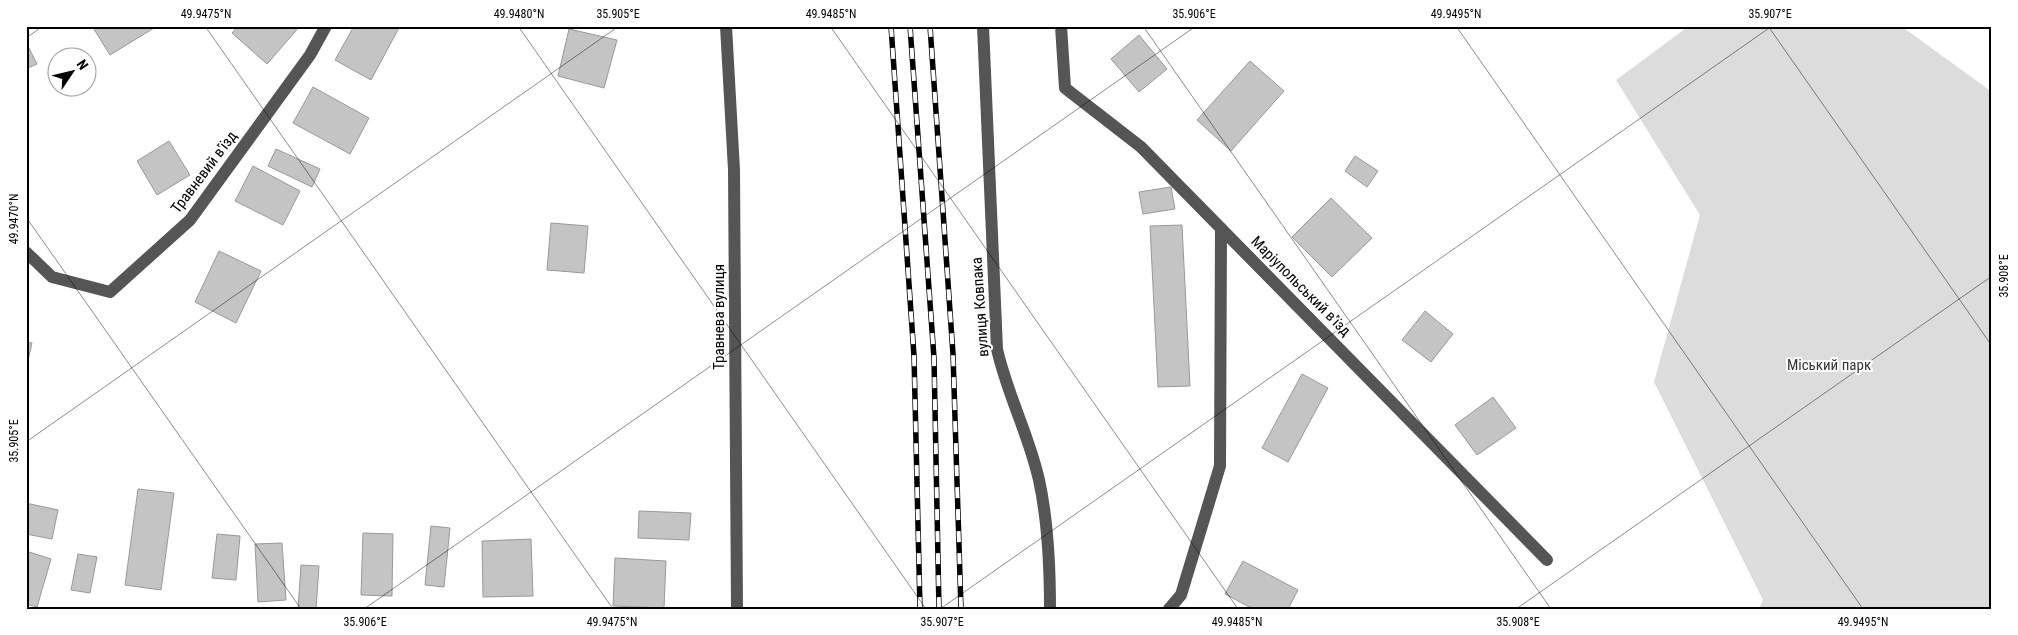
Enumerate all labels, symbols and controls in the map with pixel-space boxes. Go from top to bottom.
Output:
text: 49.9475°N [181,7,231,21]
text: 49.9480°N [494,7,544,21]
text: 35.905°E [596,7,640,21]
text: 49.9485°N [806,7,856,21]
text: 35.906°E [1172,7,1216,21]
text: 49.9495°N [1431,7,1481,21]
text: 35.907°E [1748,7,1792,21]
north arrow [48,48,98,98]
text: N [74,56,92,73]
street label: Травневий в'їзд [167,127,241,217]
text: 49.9470°N [7,194,21,244]
street label: Маріупольський в'їзд [1247,232,1355,340]
text: 35.908°E [1997,254,2011,298]
street label: вулиця Ковпака [968,257,992,357]
street label: Травнева вулиця [710,264,728,370]
park label: Міський парк [1787,356,1871,374]
text: 35.905°E [7,419,21,463]
text: 35.906°E [343,615,387,629]
text: 49.9475°N [587,615,637,629]
text: 35.907°E [920,615,964,629]
text: 49.9485°N [1212,615,1262,629]
text: 35.908°E [1496,615,1540,629]
text: 49.9495°N [1838,615,1888,629]

